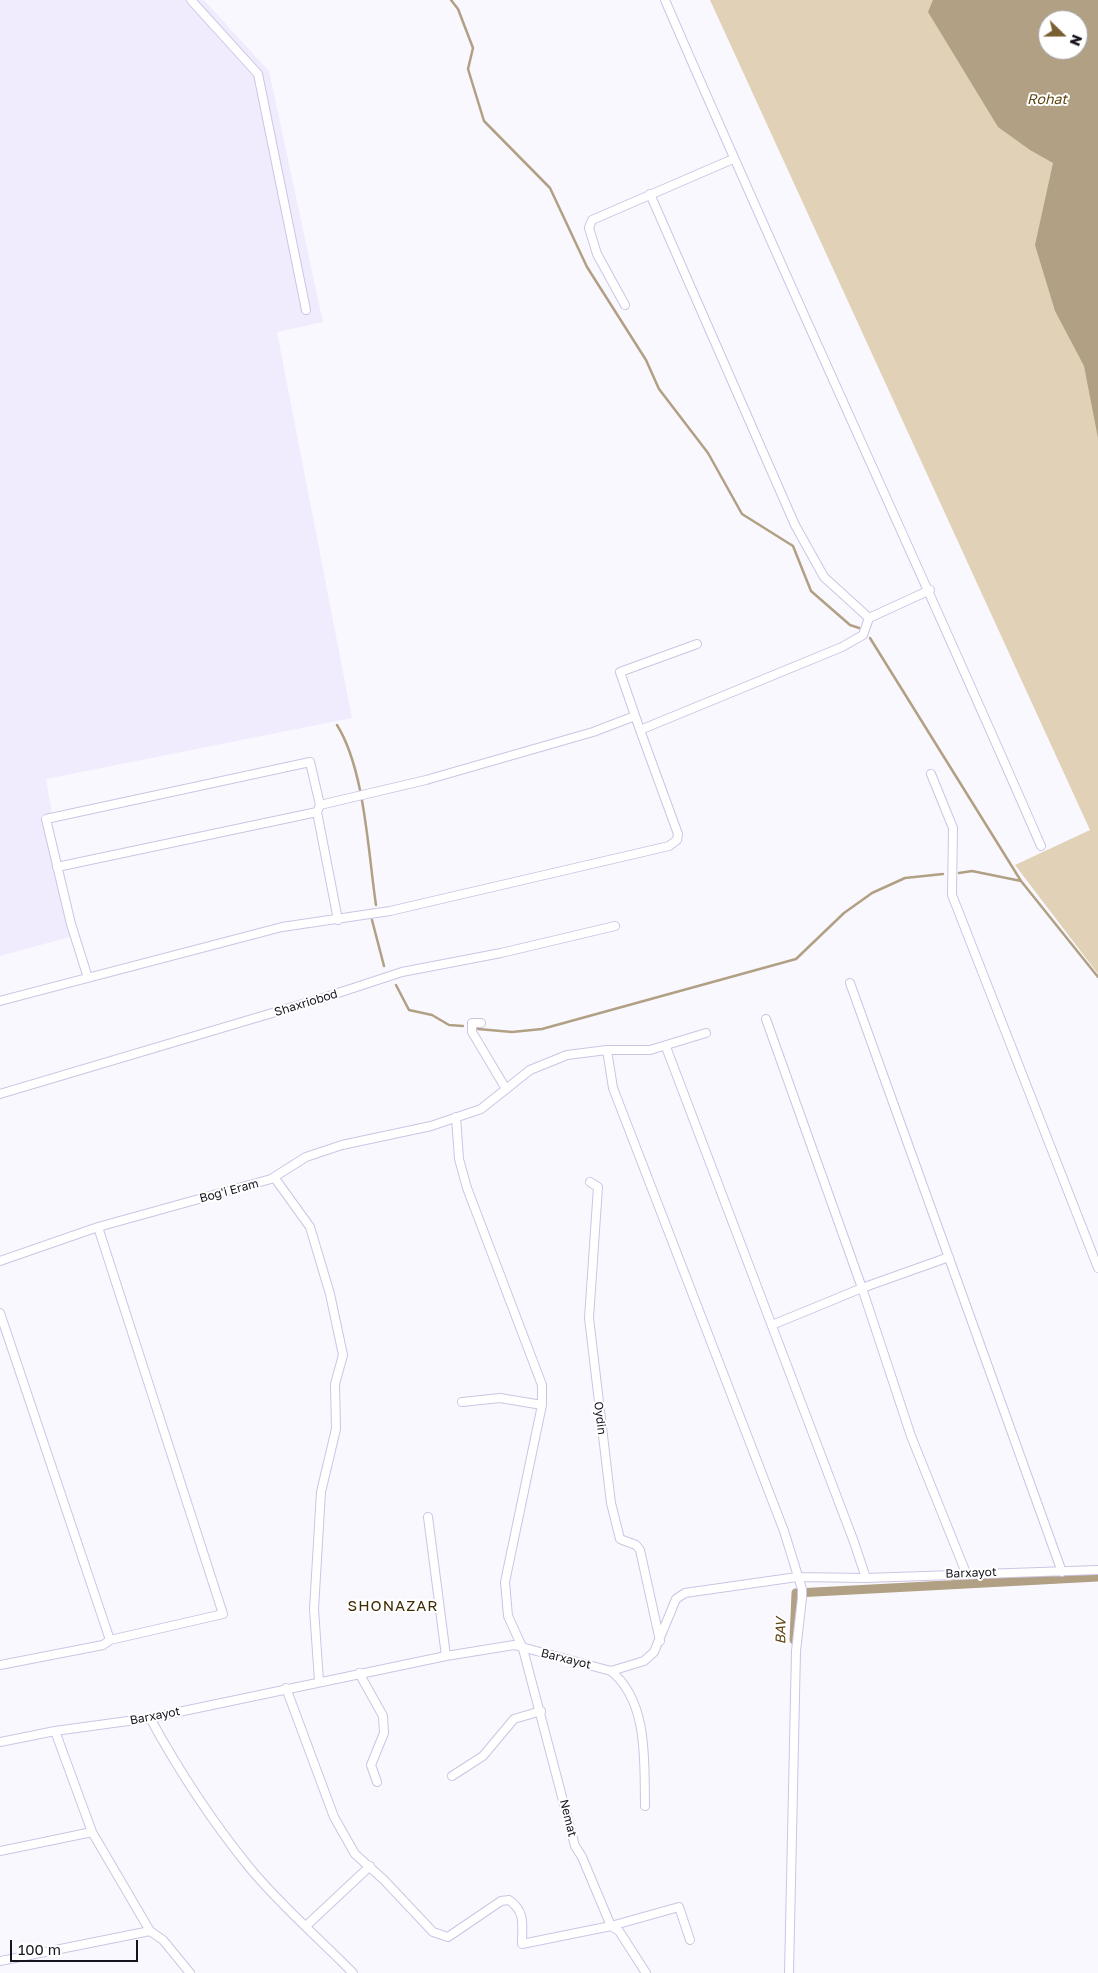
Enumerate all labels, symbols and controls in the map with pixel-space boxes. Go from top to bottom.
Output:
north arrow [1038,10,1088,60]
text: N [1067,32,1086,49]
water label: Rohat [1027,92,1067,108]
street label: Shaxriobod [273,987,339,1019]
street label: Bog'i Eram [198,1176,260,1206]
street label: Oydin [591,1401,609,1435]
street label: Barxayot [945,1565,997,1581]
district label: SHONAZAR [347,1597,439,1615]
water label: BAV [772,1618,790,1644]
street label: Barxayot [539,1646,593,1672]
street label: Barxayot [129,1704,181,1728]
street label: Nemat [556,1798,580,1838]
scale bar [12,1930,140,1962]
text: 100 m [18,1940,61,1958]

